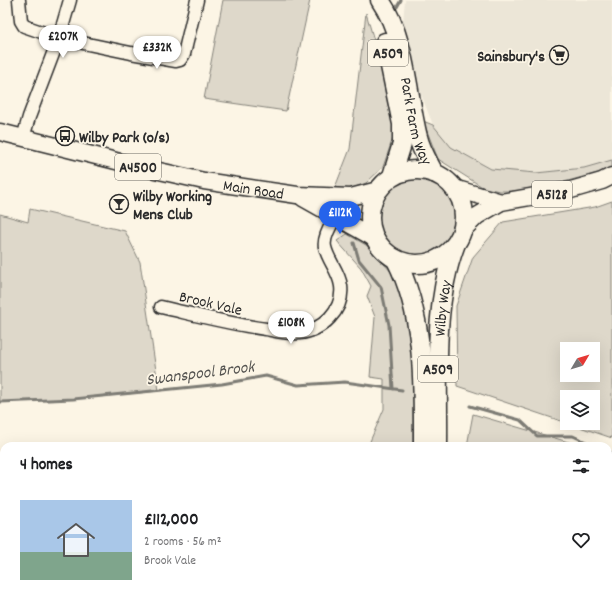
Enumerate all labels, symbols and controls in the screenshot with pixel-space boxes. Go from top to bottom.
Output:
pin: £207K [35,25,91,59]
text: £207K [48,28,78,47]
pin: £332K [129,36,185,70]
text: £332K [142,39,172,58]
road number: A509 [368,40,408,66]
supermarket icon: Sainsbury's [548,44,570,66]
place label: Sainsbury's [477,46,545,69]
street label: Park Farm Way [393,76,437,170]
bus stop icon: Wilby Park (o/s) [54,125,76,147]
place label: Wilby Park (o/s) [79,127,169,150]
road number: A4500 [115,154,161,180]
street label: Main Road [221,175,285,207]
road number: A5128 [532,181,572,207]
place label: Wilby Working Mens Club [133,186,212,227]
bar icon: Wilby Working Mens Club [108,193,130,215]
pin: £112K [312,201,368,235]
text: £112K [328,204,352,223]
street label: Wilby Way [430,278,459,337]
street label: Brook Vale [177,286,244,323]
pin: £108K [263,311,319,345]
text: £108K [277,314,305,333]
north arrow [560,342,600,382]
map controls [560,342,600,430]
water label: Swanspool Brook [145,356,258,394]
road number: A509 [418,356,458,382]
button: layers [560,390,600,430]
text: 4 homes [20,454,73,478]
icon: filters [570,455,592,477]
text: £112,000 [144,509,198,533]
icon: home [52,516,100,564]
icon: heart [570,529,592,551]
text: 2 rooms · 56 m² [144,533,221,552]
text: Brook Vale [144,552,196,571]

